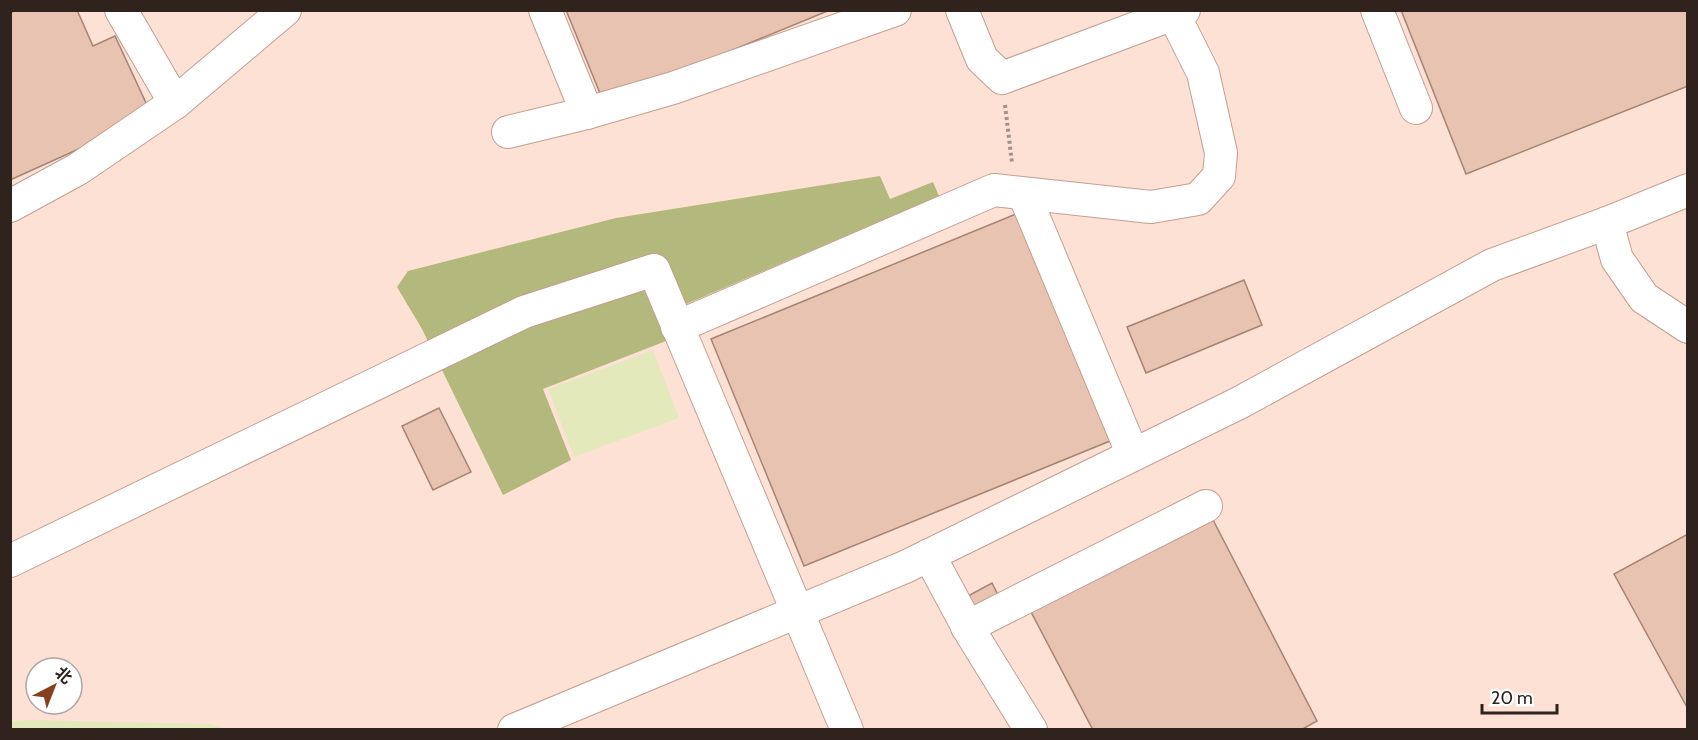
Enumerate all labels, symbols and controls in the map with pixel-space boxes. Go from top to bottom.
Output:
north arrow [24,656,84,716]
text: 北 [51,663,76,688]
scale bar [1482,677,1557,715]
text: 20 m [1491,687,1533,709]

